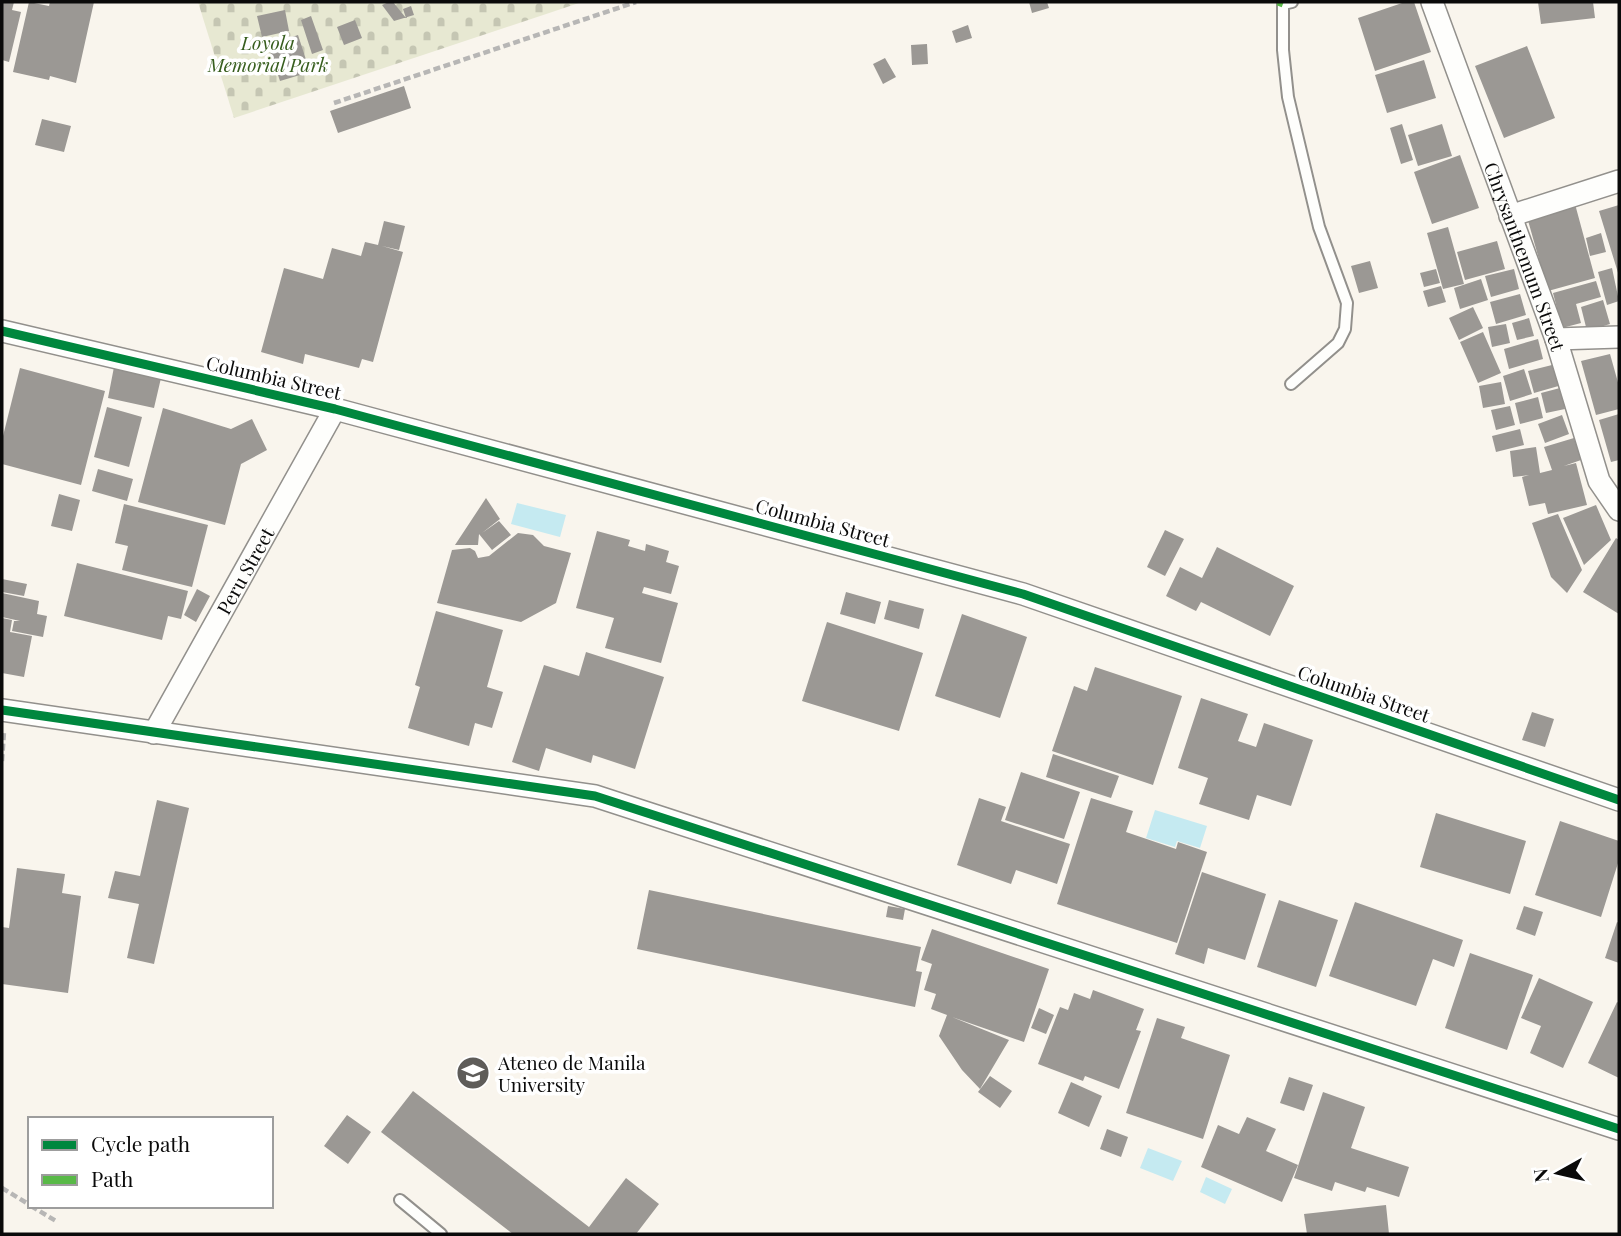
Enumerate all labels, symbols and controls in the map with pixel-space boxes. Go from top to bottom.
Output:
park label: Loyola Memorial Park [207,29,329,77]
street label: Chrysanthemum Street [1479,158,1572,354]
street label: Columbia Street [204,349,344,405]
street label: Columbia Street [753,492,893,552]
street label: Peru Street [210,522,280,619]
street label: Columbia Street [1295,658,1434,728]
place label: Ateneo de Manila University [497,1049,646,1097]
school or university icon: Ateneo de Manila University [454,1054,492,1092]
legend [28,1117,273,1208]
text: Cycle path [91,1129,191,1157]
north arrow [1523,1138,1593,1208]
text: Path [91,1164,134,1192]
text: N [1526,1167,1554,1184]

